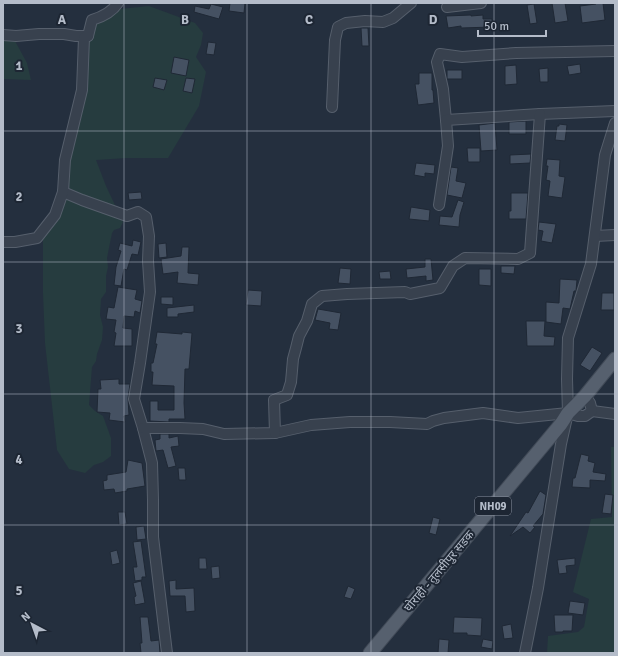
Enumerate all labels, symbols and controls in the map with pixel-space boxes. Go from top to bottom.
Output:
text: A [58,12,67,28]
text: B [181,12,189,28]
text: C [305,12,313,28]
text: D [429,12,438,28]
scale bar [478,12,546,38]
text: 50 m [484,19,509,34]
text: 1 [15,58,23,74]
text: 2 [15,189,23,205]
text: 3 [15,321,23,337]
text: 4 [15,452,23,468]
road number: NH09 [475,497,511,515]
street label: घोराही - तुलसीपुर सडक [400,526,478,615]
text: 5 [15,583,23,599]
north arrow [12,604,52,644]
text: N [19,609,33,624]

